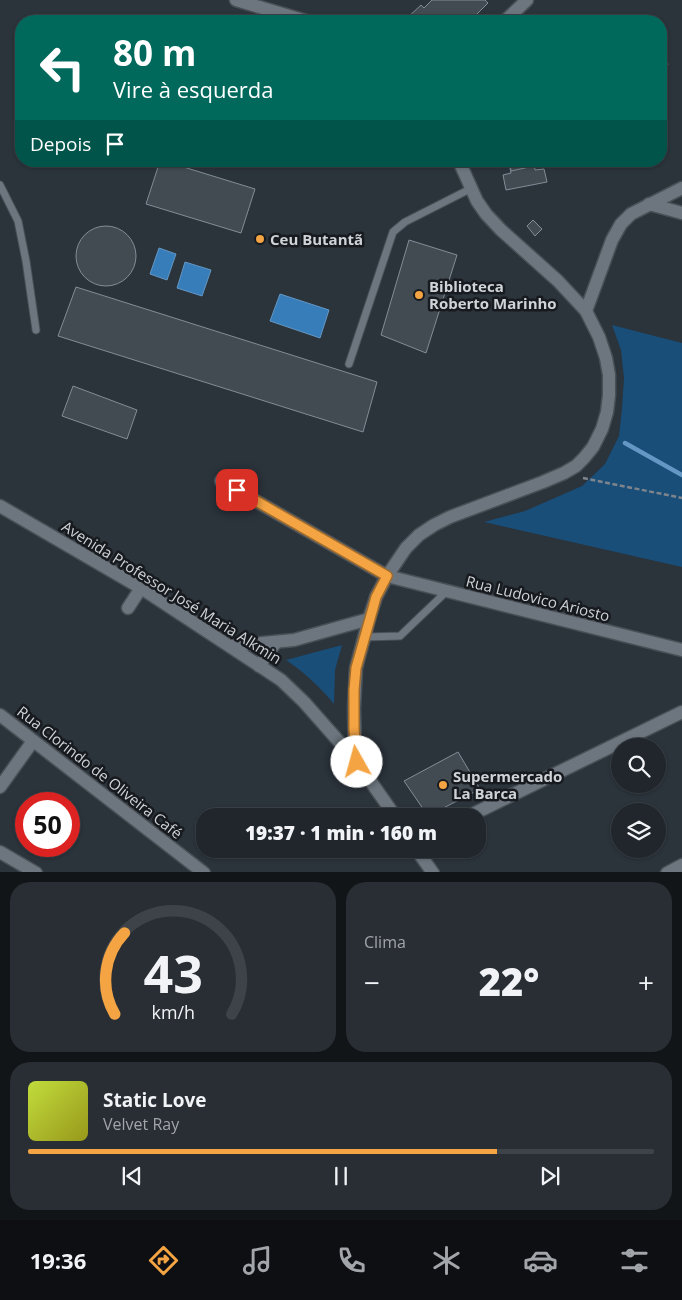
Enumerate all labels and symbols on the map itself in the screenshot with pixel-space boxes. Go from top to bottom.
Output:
place label: Ceu Butantã [270,229,363,249]
marker: Ceu Butantã [254,233,266,245]
place label: Biblioteca Roberto Marinho [429,276,557,313]
marker: Biblioteca Roberto Marinho [413,289,425,301]
pin [216,469,258,511]
street label: Avenida Professor José Maria Alkmin [58,516,286,668]
street label: Rua Ludovico Ariosto [464,570,612,626]
street label: Rua Clorindo de Oliveira Café [13,701,187,843]
position arrow [330,735,382,787]
place label: Supermercado La Barca [453,766,562,803]
marker: Supermercado La Barca [437,779,449,791]
speed limit sign: 50 [15,792,80,857]

